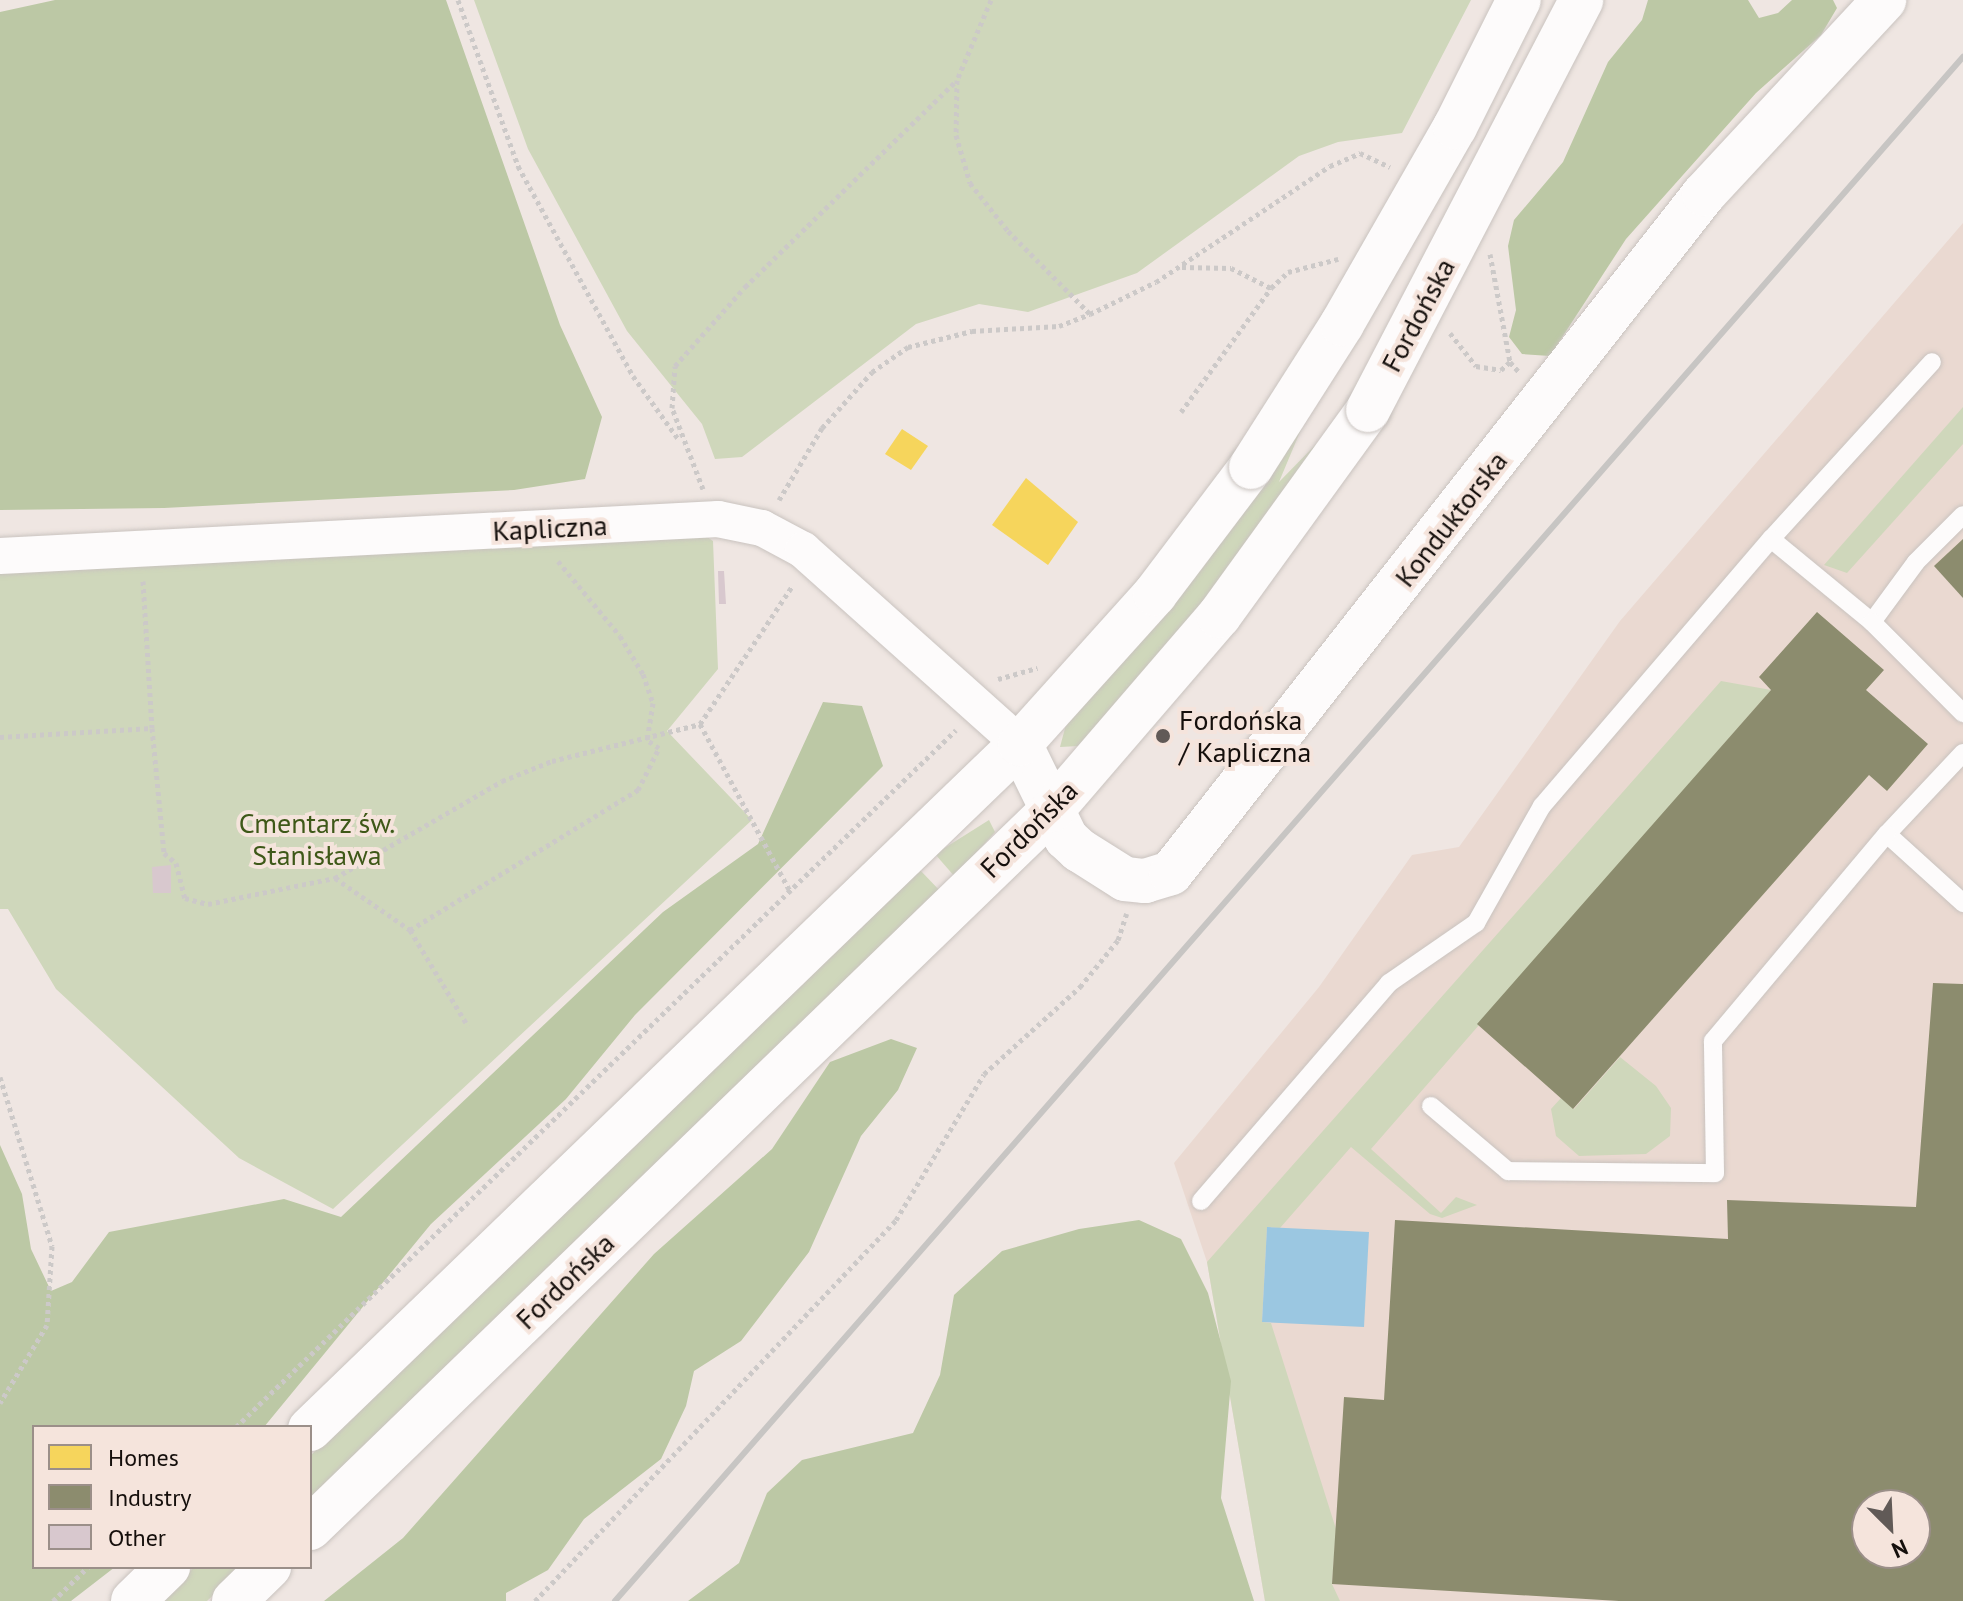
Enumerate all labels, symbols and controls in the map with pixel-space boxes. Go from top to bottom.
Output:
street label: Fordońska [1374,253,1462,377]
street label: Konduktorska [1388,445,1514,593]
street label: Kapliczna [492,508,608,548]
place label: Fordońska / Kapliczna [1179,703,1311,769]
marker: Fordońska / Kapliczna [1154,727,1172,745]
street label: Fordońska [973,773,1085,885]
park label: Cmentarz św. Stanisława [238,806,396,872]
street label: Fordońska [509,1226,621,1336]
legend [32,1425,312,1569]
text: Homes [108,1442,179,1473]
text: Industry [108,1482,192,1513]
north arrow [1851,1489,1931,1569]
text: Other [108,1522,166,1553]
text: N [1888,1533,1912,1565]

